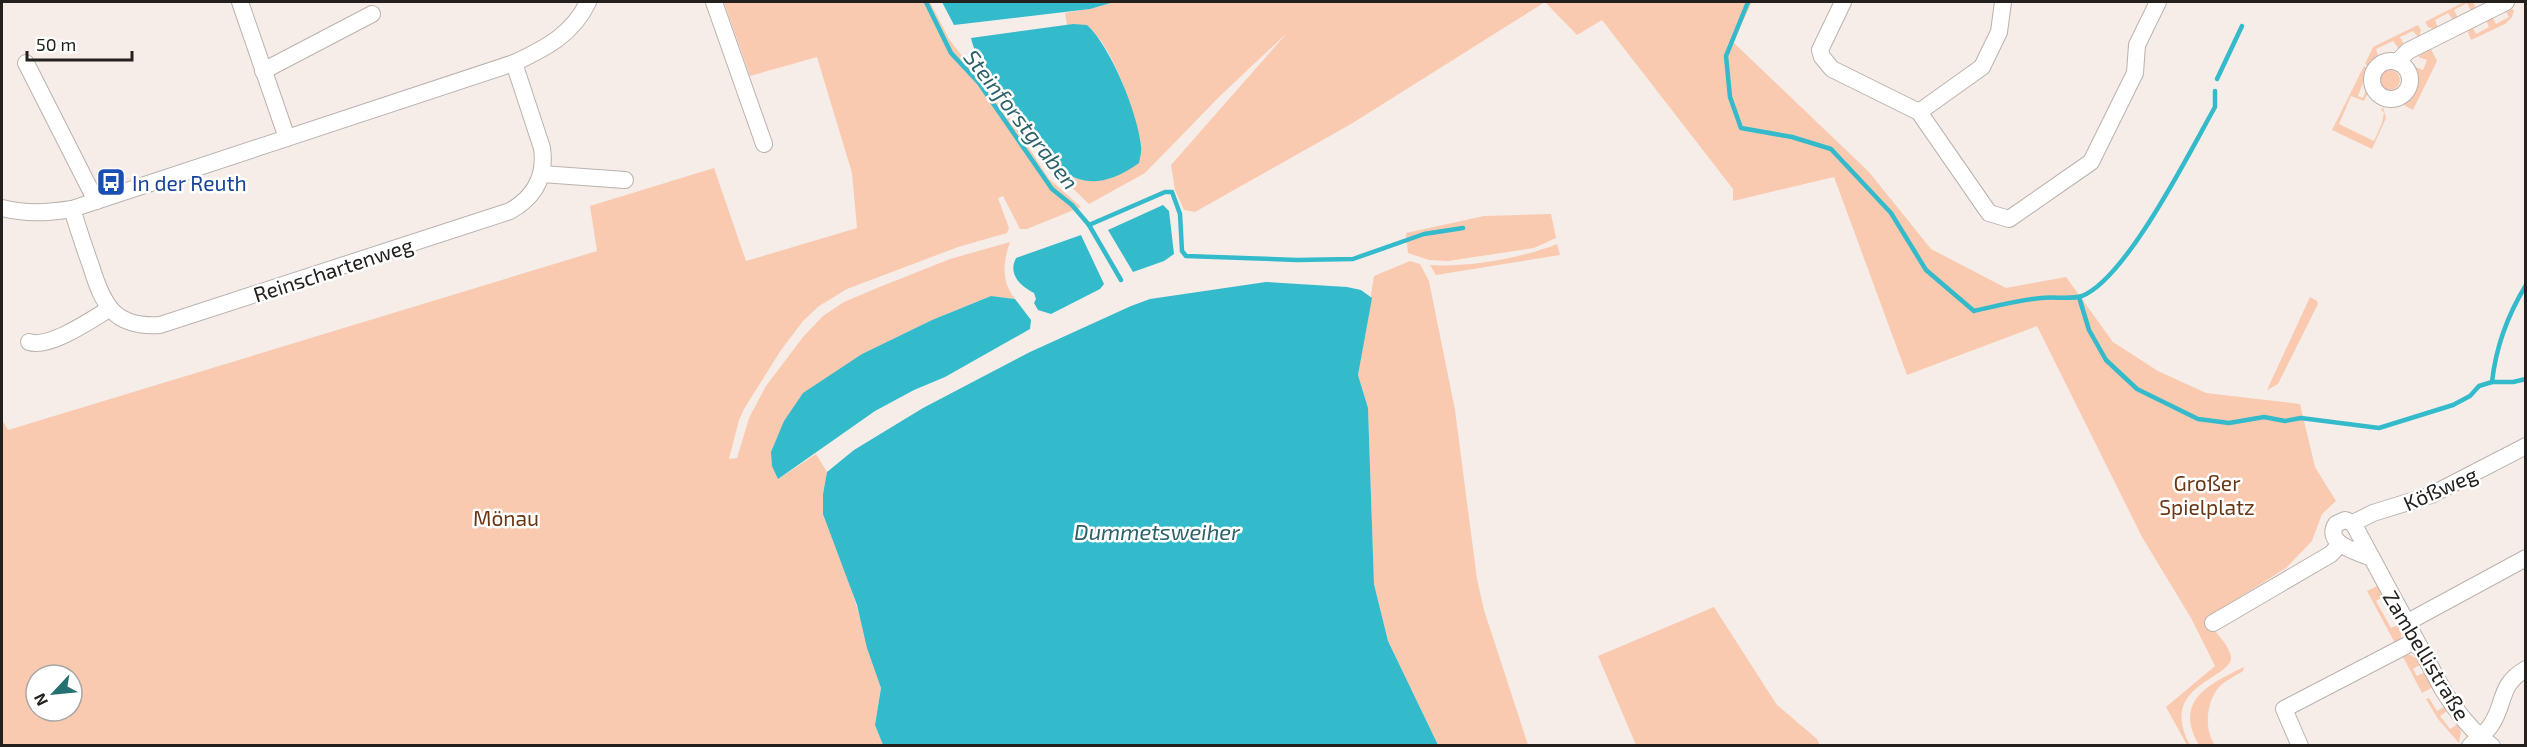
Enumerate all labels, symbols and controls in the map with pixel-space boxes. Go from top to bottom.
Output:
scale bar [27,24,132,62]
text: 50 m [36,33,76,55]
water label: Steinforstgraben [959,44,1085,194]
bus stop icon: In der Reuth [95,166,127,198]
place label: In der Reuth [132,170,247,195]
street label: Reinschartenweg [250,231,416,307]
street label: Kößweg [2399,461,2481,515]
park label: Großer Spielplatz [2159,470,2255,519]
park label: Mönau [473,505,539,530]
water label: Dummetsweiher [1074,518,1241,544]
street label: Zambellistraße [2378,586,2476,724]
north arrow [24,663,84,723]
text: N [29,690,51,709]

